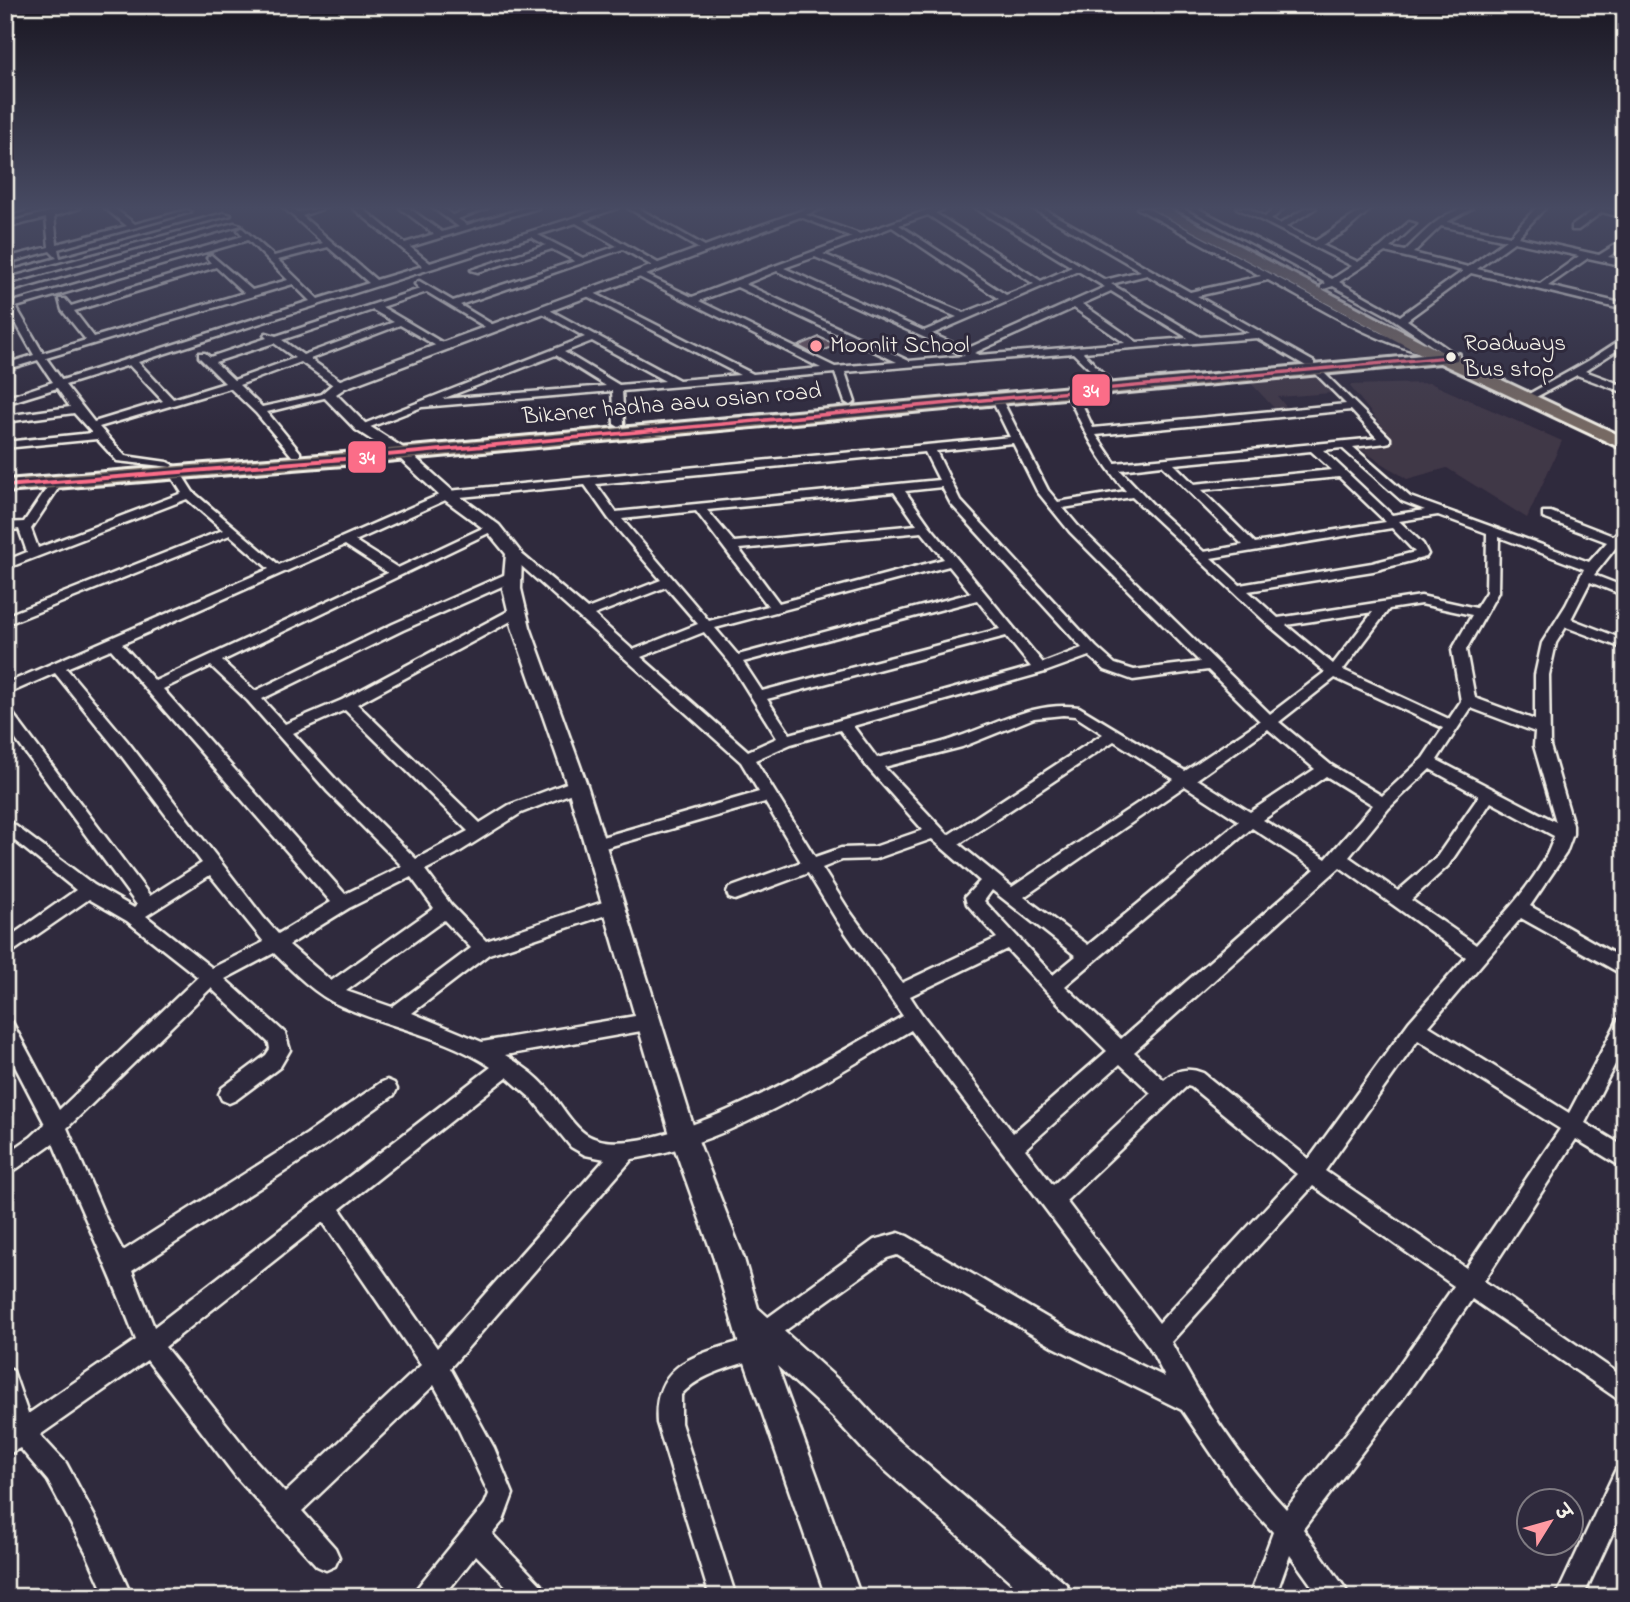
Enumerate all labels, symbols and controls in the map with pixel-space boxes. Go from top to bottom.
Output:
place label: Roadways Bus stop [1463,328,1566,387]
place label: Moonlit School [830,329,970,364]
marker: Moonlit School [808,338,824,354]
marker: Roadways Bus stop [1444,350,1458,364]
line badge: 34 [1071,373,1111,407]
street label: Bikaner hadha aau osian road [520,374,823,436]
text: 34 [1082,379,1099,406]
line badge: 34 [347,440,387,474]
text: 34 [358,446,375,473]
north arrow [1514,1486,1584,1556]
text: उ [1546,1498,1578,1528]

